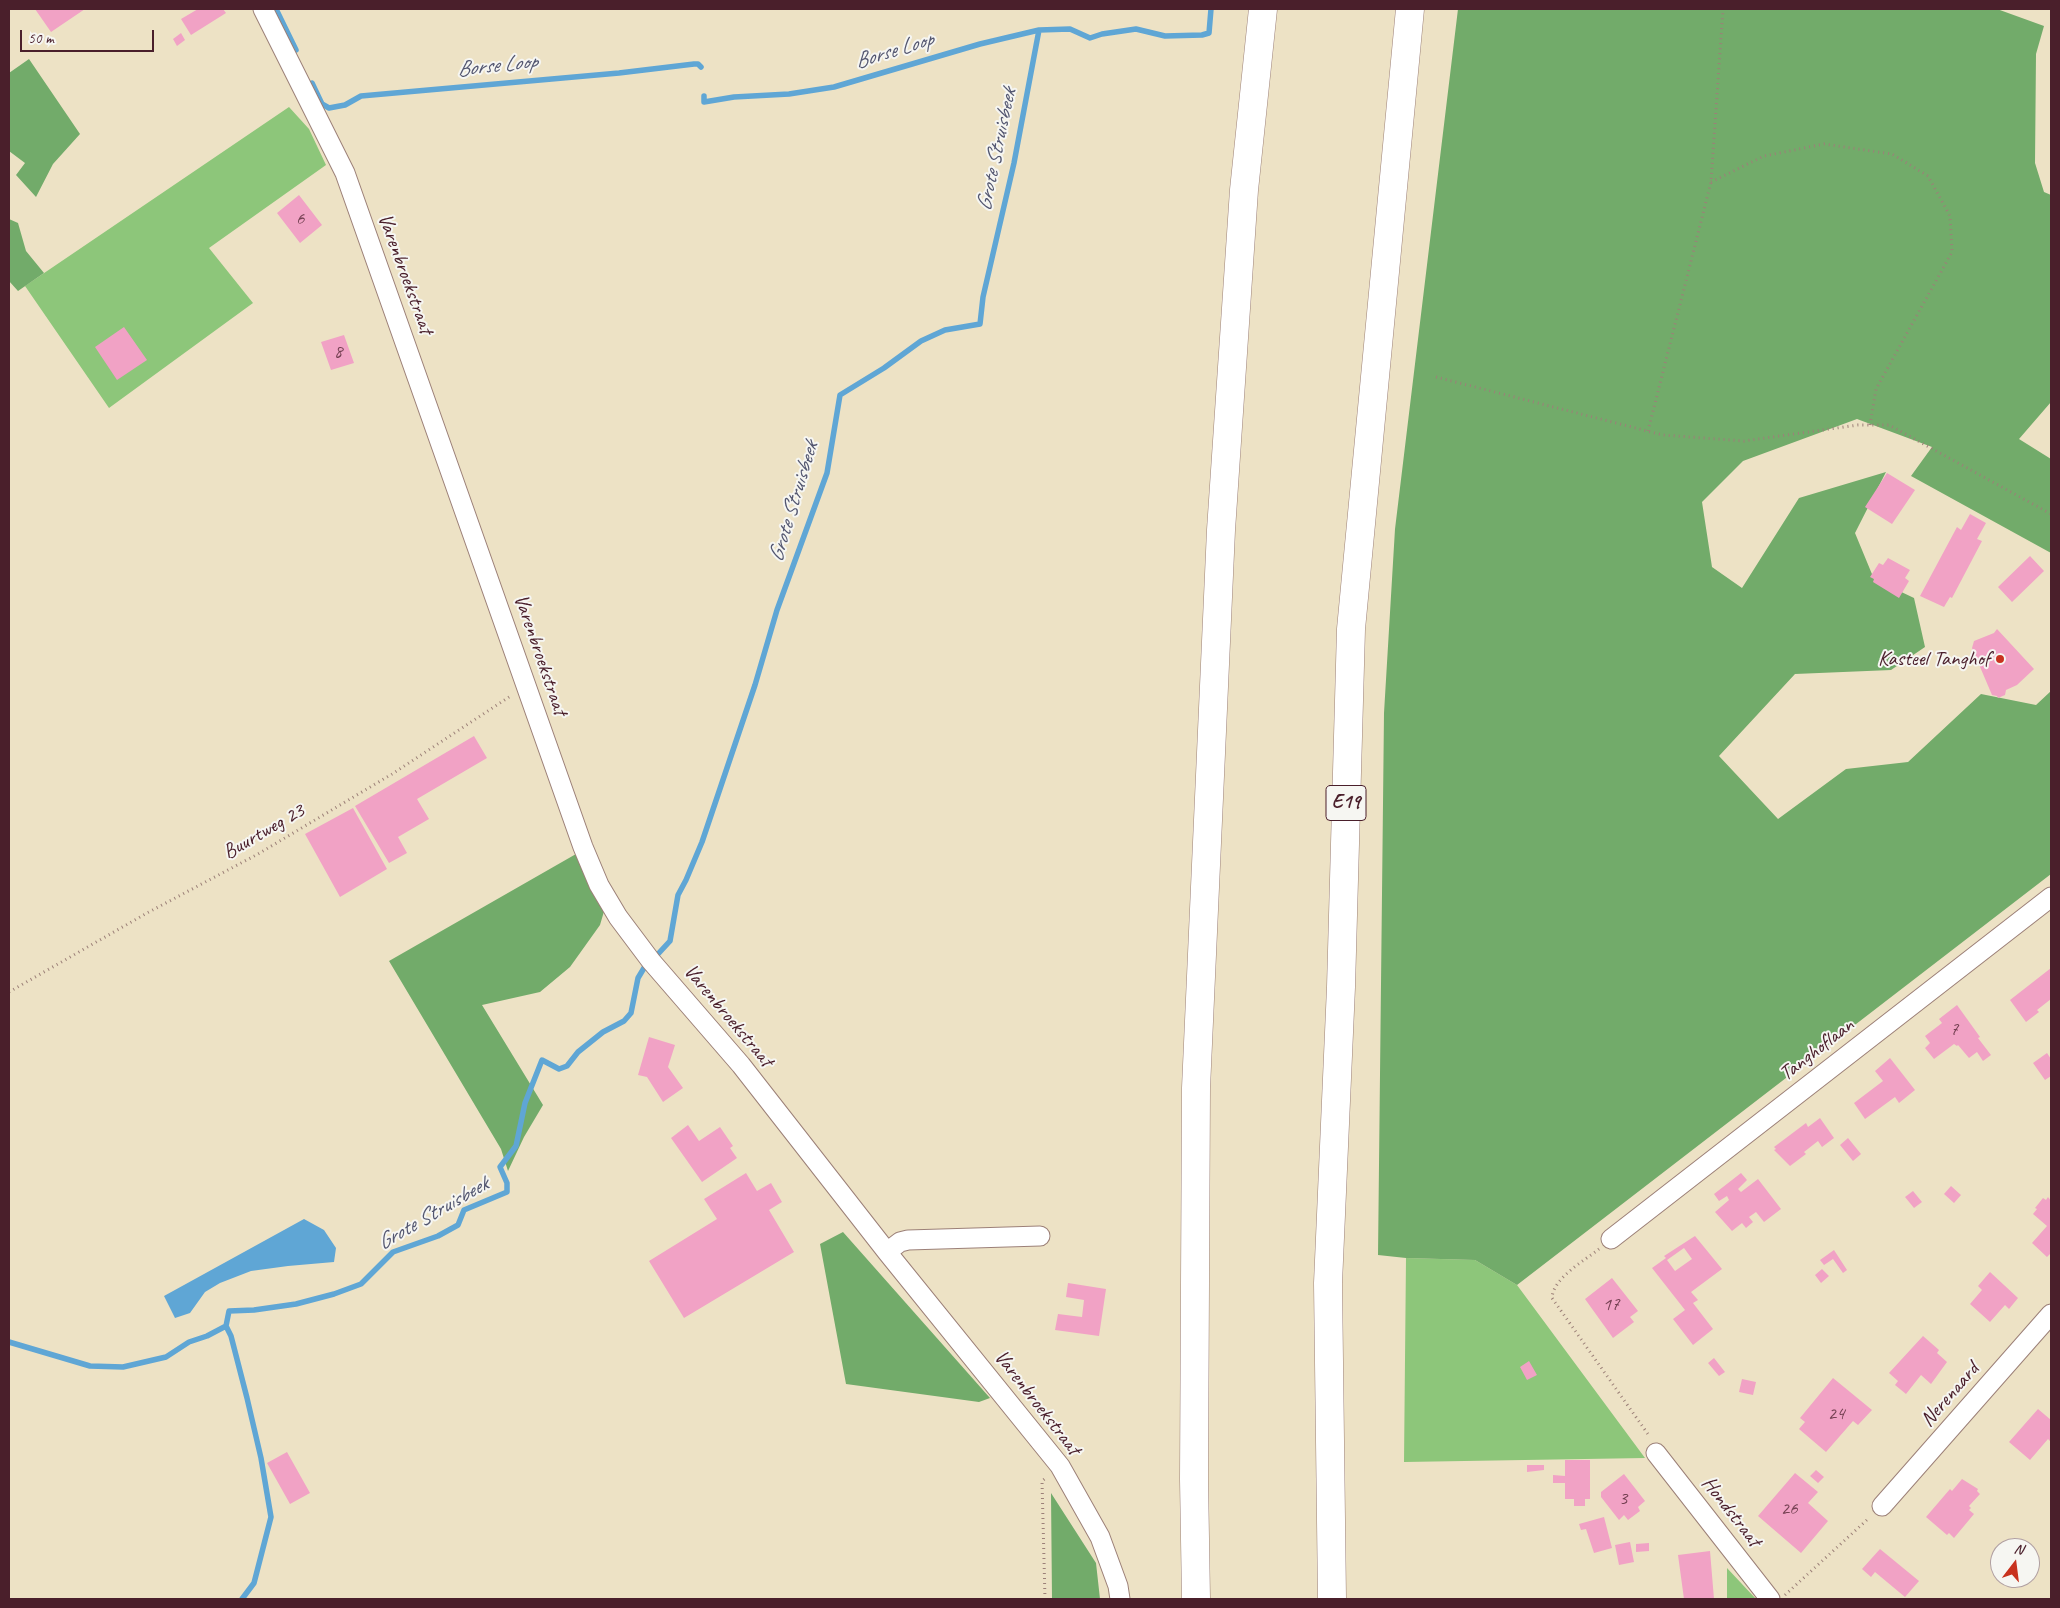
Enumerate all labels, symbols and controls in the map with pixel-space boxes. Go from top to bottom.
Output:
scale bar [22,20,156,52]
water label: Borse Loop [852,27,936,75]
text: 50 m [28,29,54,48]
water label: Borse Loop [456,49,538,83]
water label: Grote Struisbeek [971,87,1023,213]
house number: 6 [296,208,304,230]
street label: Varenbroekstraat [372,210,438,338]
house number: 8 [334,341,342,363]
water label: Grote Struisbeek [763,439,825,565]
street label: Varenbroekstraat [507,591,573,719]
place label: Kasteel Tanghof [1878,646,1990,672]
marker: Kasteel Tanghof [1994,653,2006,665]
road number: E19 [1326,786,1366,820]
street label: Buurtweg 23 [219,799,309,865]
street label: Varenbroekstraat [678,959,778,1073]
street label: Tanghoflaan [1775,1013,1859,1087]
house number: 7 [1950,1019,1958,1041]
water label: Grote Struisbeek [373,1172,493,1256]
house number: 17 [1602,1294,1620,1316]
street label: Varenbroekstraat [988,1345,1086,1461]
street label: Nerenaard [1915,1358,1985,1432]
house number: 24 [1827,1403,1845,1425]
street label: Hondstraat [1696,1472,1766,1552]
house number: 3 [1619,1488,1627,1510]
house number: 26 [1780,1498,1798,1520]
north arrow [1990,1538,2040,1588]
text: N [2012,1540,2025,1558]

